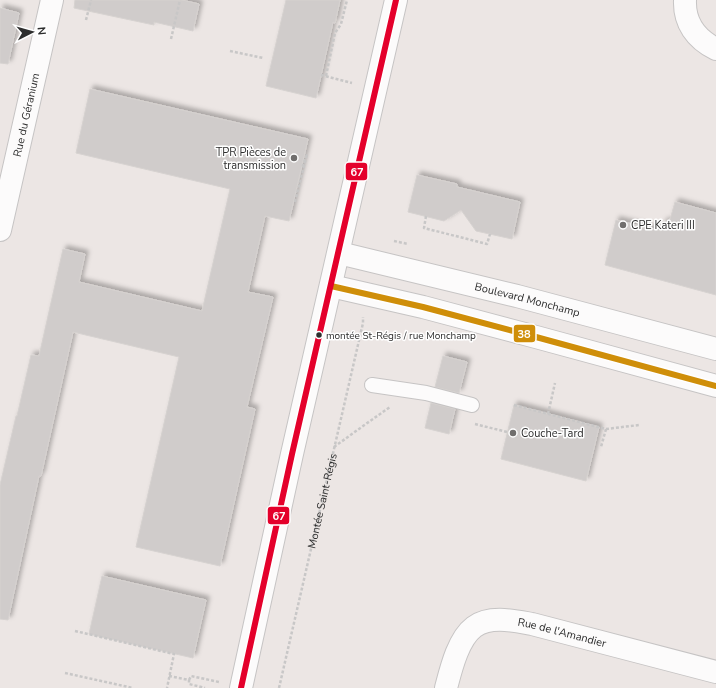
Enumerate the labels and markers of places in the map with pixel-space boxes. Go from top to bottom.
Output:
place label: TPR Pièces de transmission [216,145,286,173]
marker: TPR Pièces de transmission [289,153,299,163]
place label: CPE Kateri III [631,218,695,233]
marker: CPE Kateri III [618,220,628,230]
place label: montée St-Régis / rue Monchamp [326,329,476,343]
marker: montée St-Régis / rue Monchamp [314,330,324,340]
place label: Couche-Tard [521,426,584,441]
marker: Couche-Tard [508,428,518,438]

